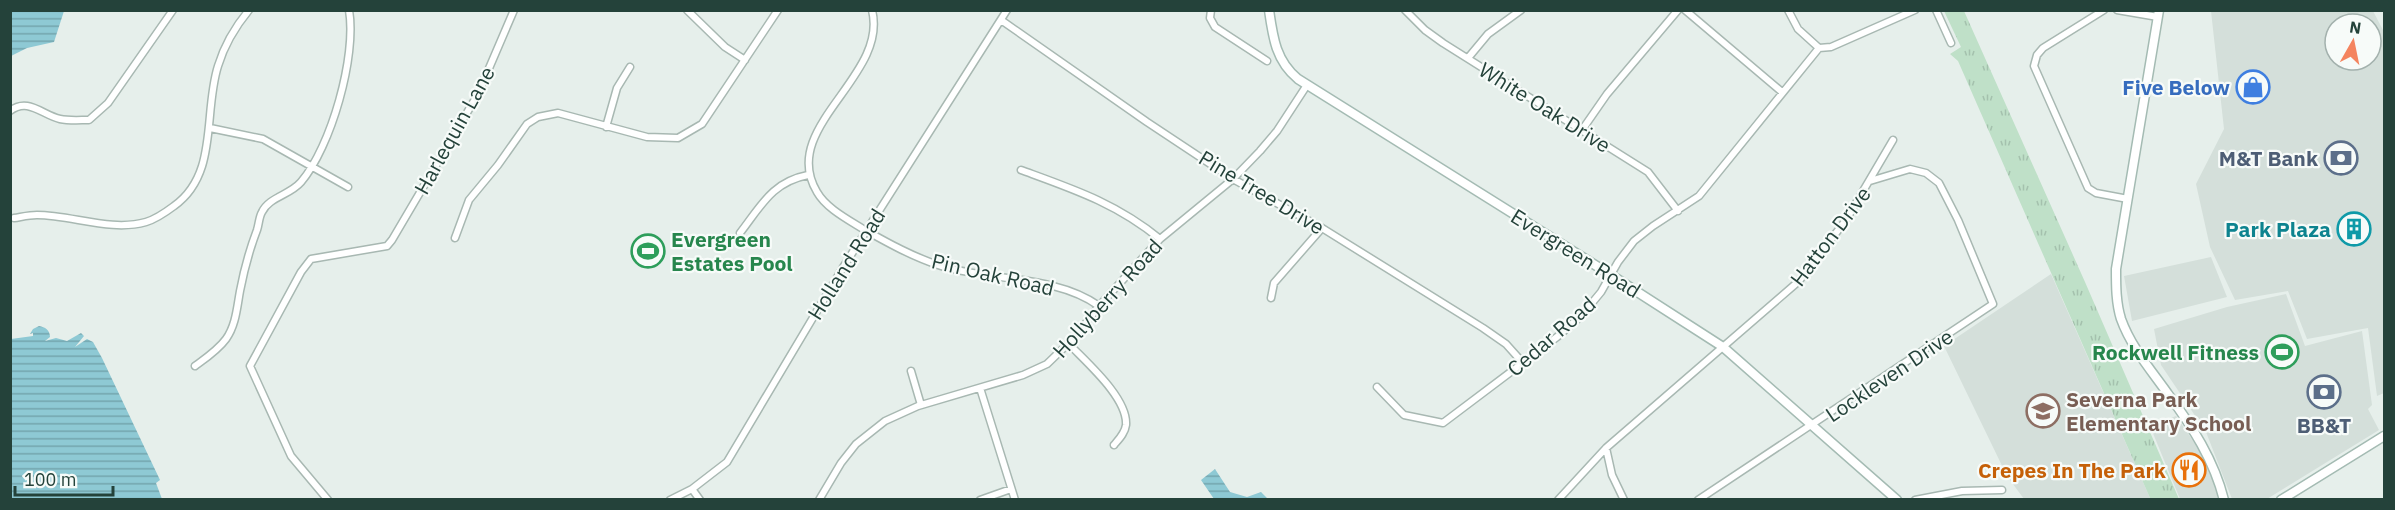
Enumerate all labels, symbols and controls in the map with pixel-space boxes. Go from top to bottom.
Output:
north arrow [2323,12,2383,72]
text: N [2348,16,2363,38]
street label: White Oak Drive [1474,55,1616,159]
street label: Harlequin Lane [407,61,501,199]
shop icon: Five Below [2235,69,2271,105]
place label: Five Below [2122,73,2230,101]
bank icon: M&T Bank [2323,140,2359,176]
street label: Pine Tree Drive [1194,143,1330,241]
place label: M&T Bank [2219,144,2319,172]
street label: Hatton Drive [1783,180,1877,292]
street label: Evergreen Road [1506,202,1646,304]
street label: Holland Road [801,203,891,325]
building icon: Park Plaza [2336,211,2372,247]
place label: Park Plaza [2225,215,2331,243]
place label: Evergreen Estates Pool [671,225,793,277]
street label: Hollyberry Road [1046,232,1168,364]
sports icon: Evergreen Estates Pool [630,233,666,269]
street label: Pin Oak Road [929,246,1057,302]
street label: Cedar Road [1501,290,1601,382]
street label: Lockleven Drive [1820,322,1958,428]
sports icon: Rockwell Fitness [2264,334,2300,370]
place label: Rockwell Fitness [2092,338,2259,366]
bank icon: BB&T [2306,374,2342,410]
place label: Severna Park Elementary School [2066,385,2251,437]
school or university icon: Severna Park Elementary School [2025,393,2061,429]
place label: BB&T [2297,411,2351,439]
restaurant icon: Crepes In The Park [2171,452,2207,488]
place label: Crepes In The Park [1978,456,2167,484]
scale bar [15,459,112,497]
text: 100 m [24,468,76,491]

